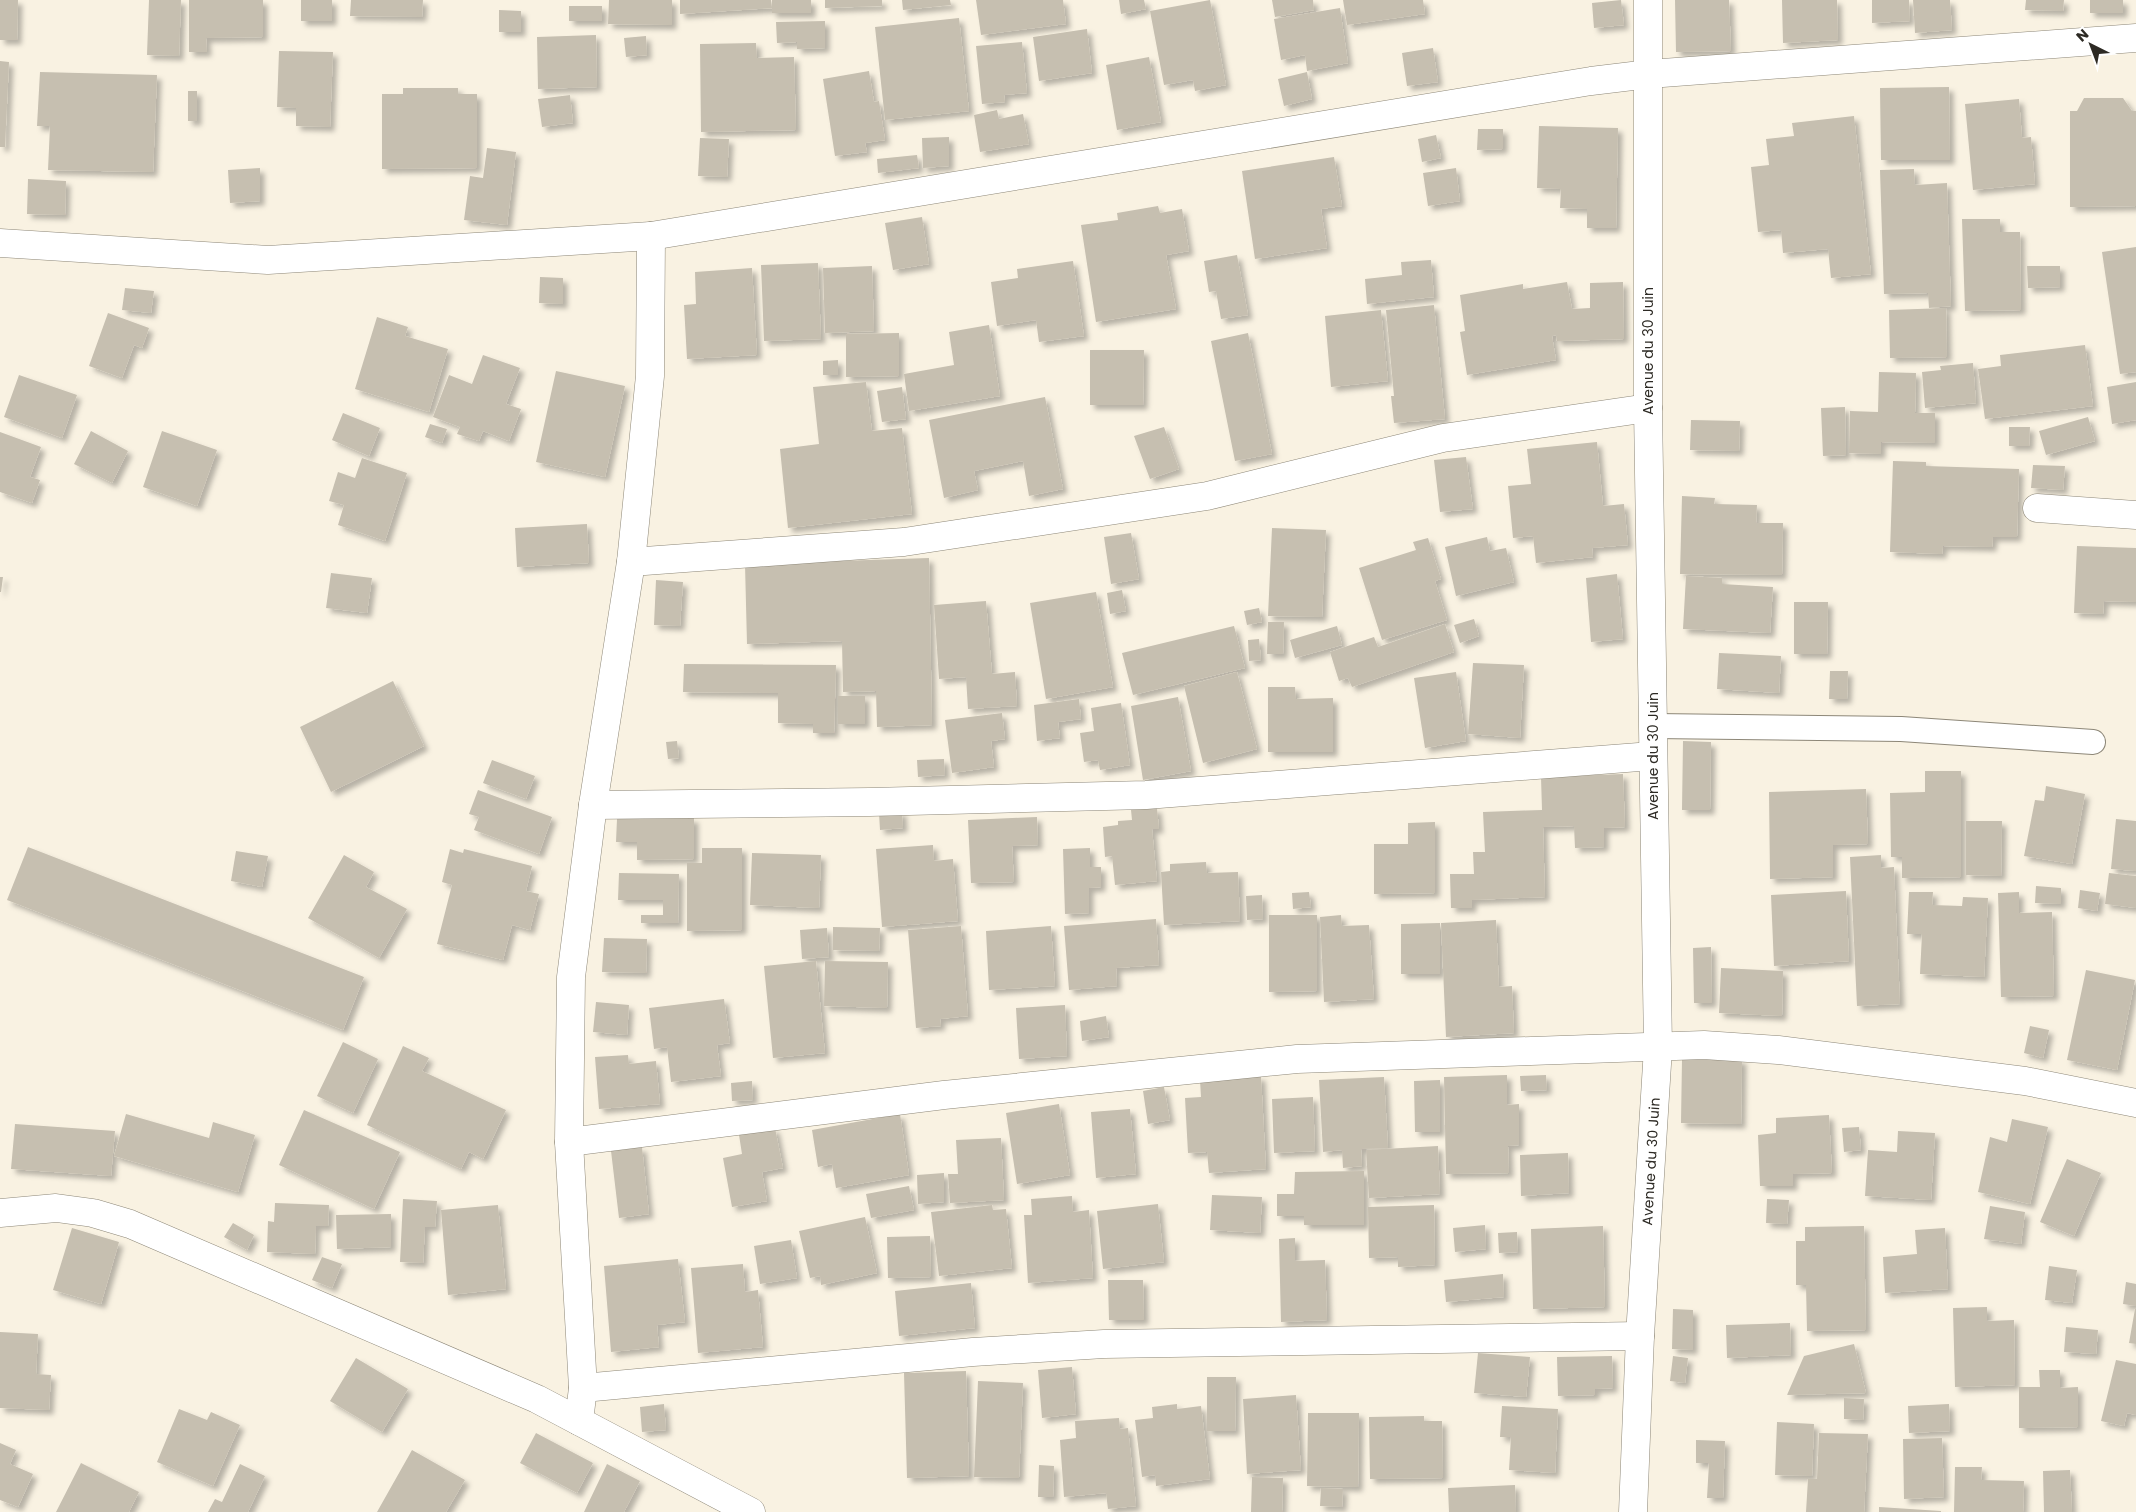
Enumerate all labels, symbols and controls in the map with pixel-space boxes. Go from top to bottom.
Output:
north arrow [2066,20,2116,70]
text: N [2072,24,2093,46]
street label: Avenue du 30 Juin [1638,287,1658,415]
street label: Avenue du 30 Juin [1643,692,1663,820]
street label: Avenue du 30 Juin [1637,1097,1665,1226]

